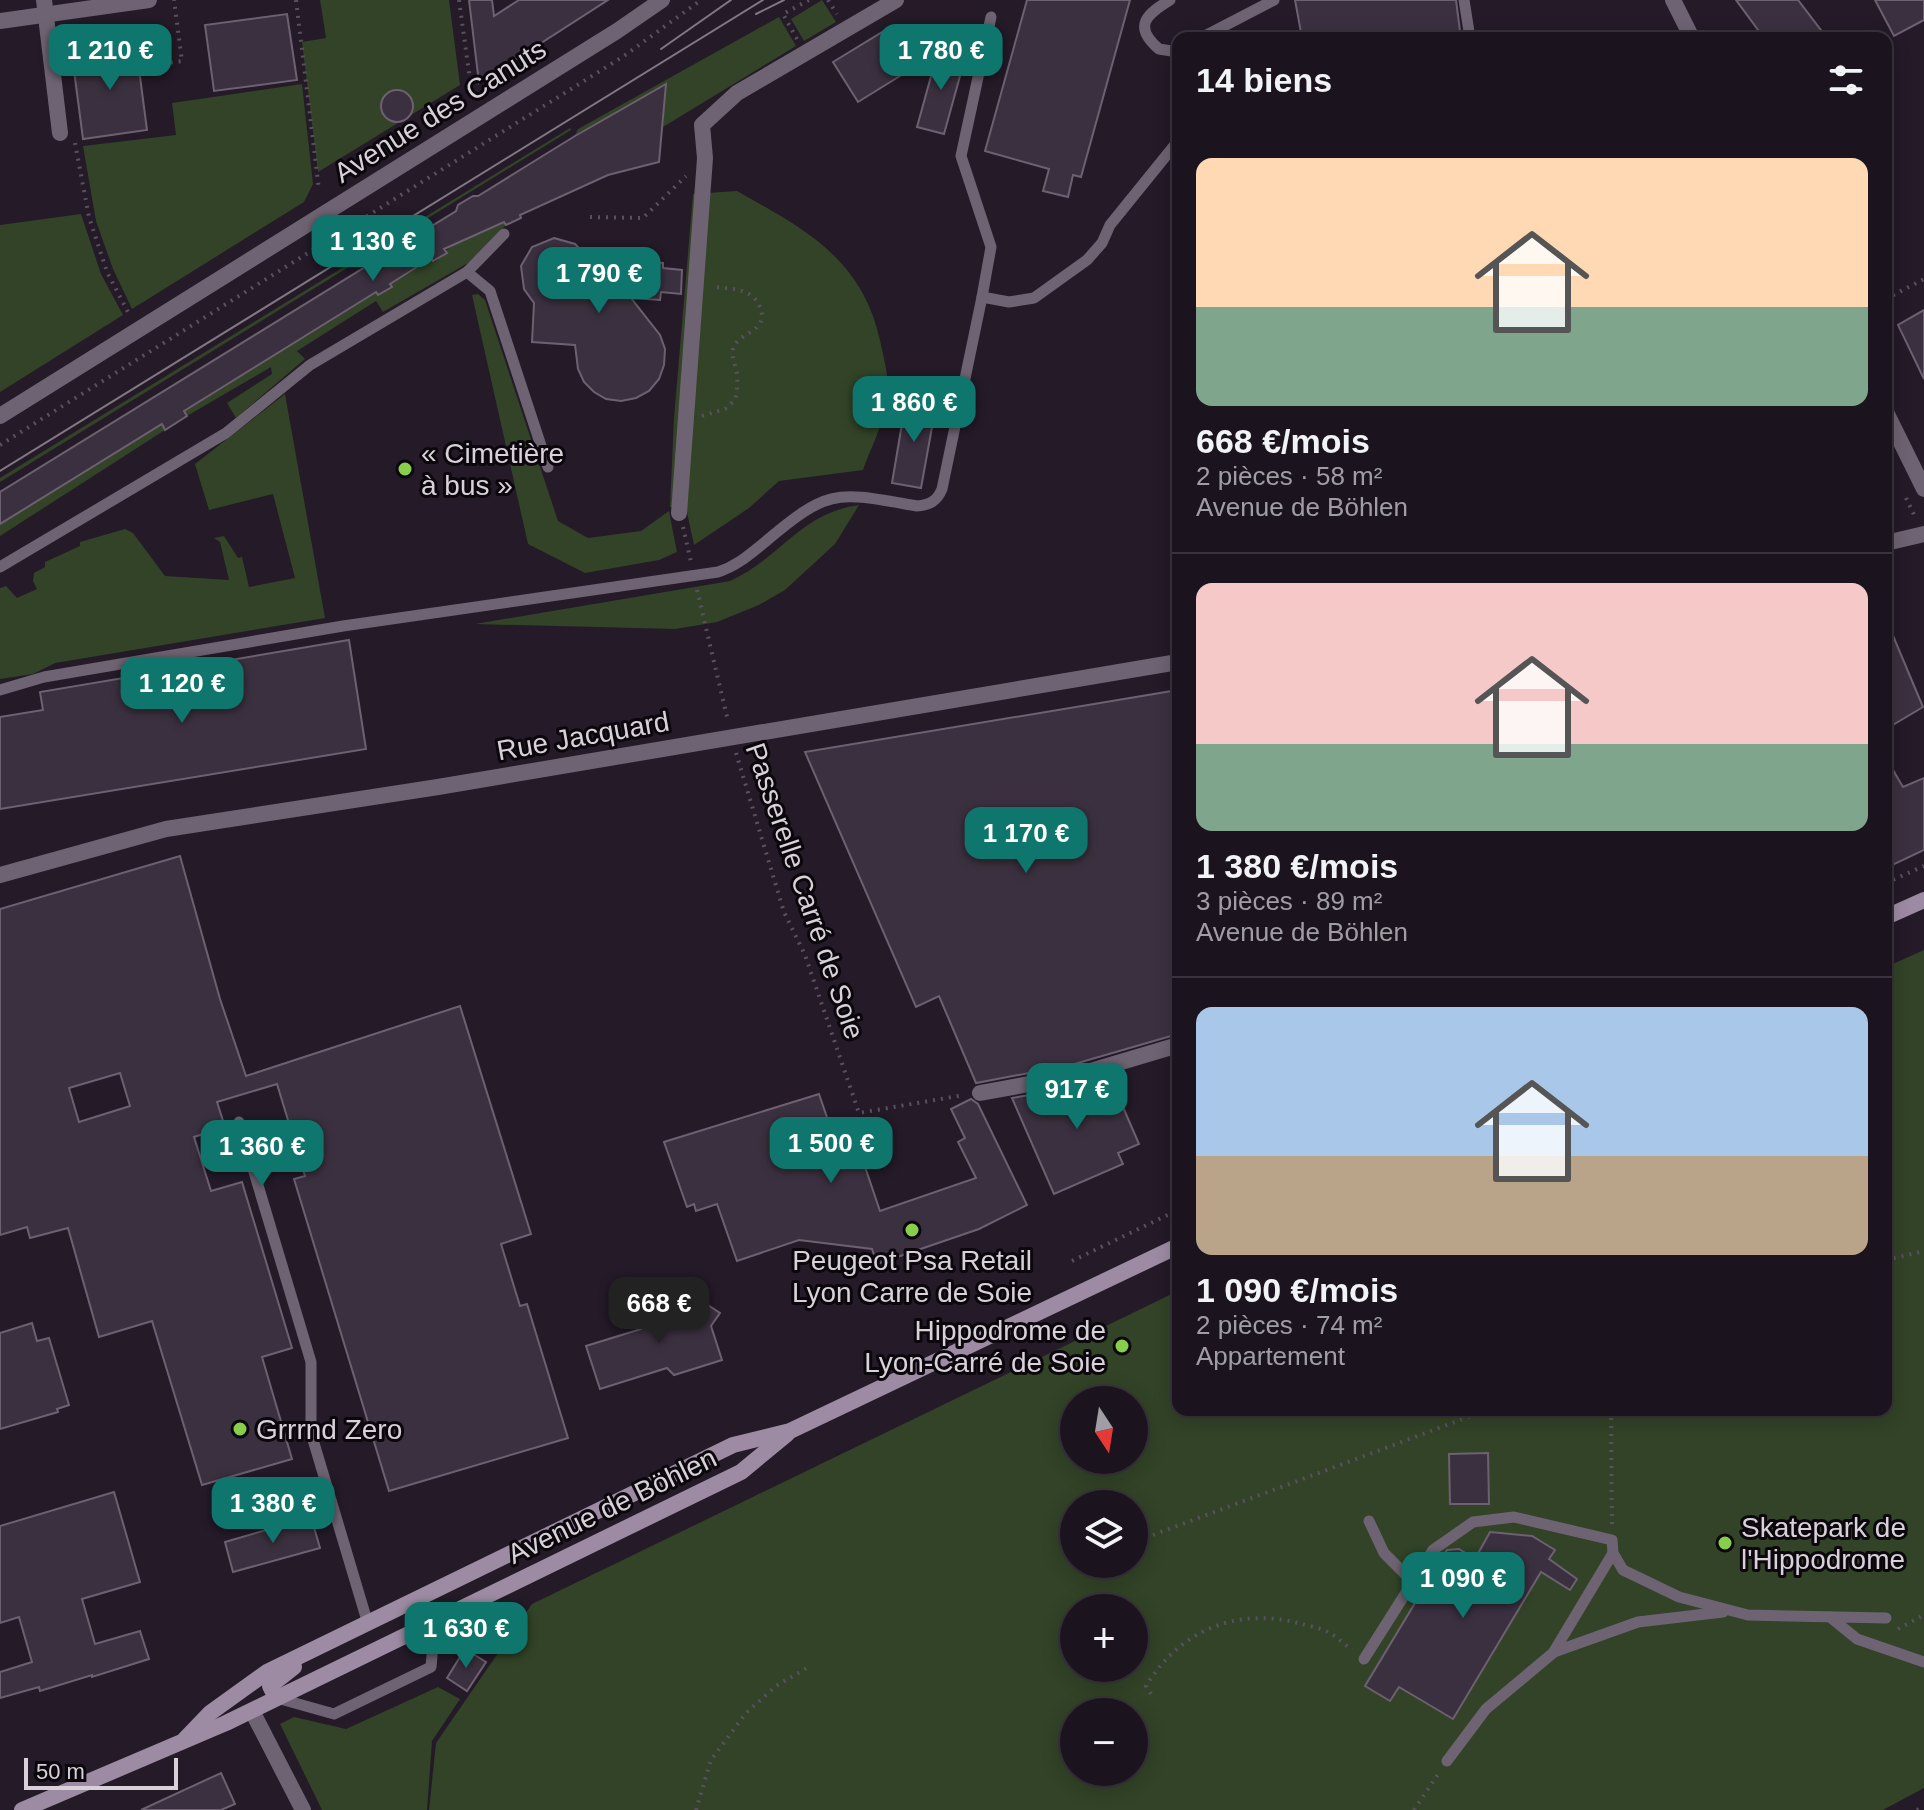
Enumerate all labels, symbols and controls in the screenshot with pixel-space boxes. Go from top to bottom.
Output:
pin: 1 210 € [36,24,184,92]
pin: 1 780 € [867,24,1015,92]
street label: Avenue des Canuts [328,33,552,189]
text: 1 210 € [67,35,153,65]
text: 1 780 € [898,35,984,65]
icon: filters [1824,58,1868,102]
text: 14 biens [1196,61,1332,99]
icon: home [1460,210,1604,354]
pin: 1 130 € [299,215,447,283]
text: 1 130 € [330,226,416,256]
pin: 1 790 € [525,247,673,315]
text: 1 790 € [556,258,642,288]
pin: 1 860 € [840,376,988,444]
text: 1 860 € [871,387,957,417]
text: 668 €/mois [1196,422,1370,460]
place label: « Cimetière à bus » [421,438,564,501]
marker: « Cimetière à bus » [396,460,414,478]
text: 2 pièces · 58 m² [1196,461,1382,491]
text: Avenue de Böhlen [1196,492,1408,522]
icon: home [1460,635,1604,779]
pin: 1 120 € [108,657,256,725]
text: 1 120 € [139,668,225,698]
street label: Rue Jacquard [494,706,672,766]
street label: Passerelle Carré de Soie [740,739,870,1043]
pin: 1 170 € [952,807,1100,875]
text: 1 170 € [983,818,1069,848]
text: 1 380 €/mois [1196,847,1398,885]
text: 3 pièces · 89 m² [1196,886,1382,916]
text: Avenue de Böhlen [1196,917,1408,947]
icon: home [1460,1059,1604,1203]
pin: 917 € [1021,1063,1133,1131]
text: 917 € [1044,1074,1110,1104]
pin: 1 500 € [757,1117,905,1185]
pin: 1 360 € [188,1120,336,1188]
text: 1 500 € [788,1128,874,1158]
text: 1 360 € [219,1131,305,1161]
marker: Peugeot Psa Retail Lyon Carre de Soie [903,1221,921,1239]
place label: Peugeot Psa Retail Lyon Carre de Soie [792,1245,1032,1308]
text: 1 090 €/mois [1196,1271,1398,1309]
pin: 668 € [603,1277,715,1345]
text: 668 € [626,1288,692,1318]
text: 2 pièces · 74 m² [1196,1310,1382,1340]
place label: Hippodrome de Lyon-Carré de Soie [864,1315,1106,1378]
marker: Hippodrome de Lyon-Carré de Soie [1113,1337,1131,1355]
text: Appartement [1196,1341,1345,1371]
north arrow [1060,1386,1148,1474]
map controls [1060,1386,1148,1786]
place label: Grrrnd Zero [256,1414,402,1445]
marker: Grrrnd Zero [231,1420,249,1438]
street label: Avenue de Böhlen [503,1442,721,1570]
pin: 1 380 € [199,1477,347,1545]
text: 1 380 € [230,1488,316,1518]
button: layers [1060,1490,1148,1578]
place label: Skatepark de l'Hippodrome [1741,1512,1906,1575]
marker: Skatepark de l'Hippodrome [1716,1534,1734,1552]
pin: 1 090 € [1389,1552,1537,1620]
text: 1 090 € [1420,1563,1506,1593]
button: + [1060,1594,1148,1682]
pin: 1 630 € [392,1602,540,1670]
text: 1 630 € [423,1613,509,1643]
button: − [1060,1698,1148,1786]
scale bar [24,1754,178,1790]
text: 50 m [36,1759,85,1784]

